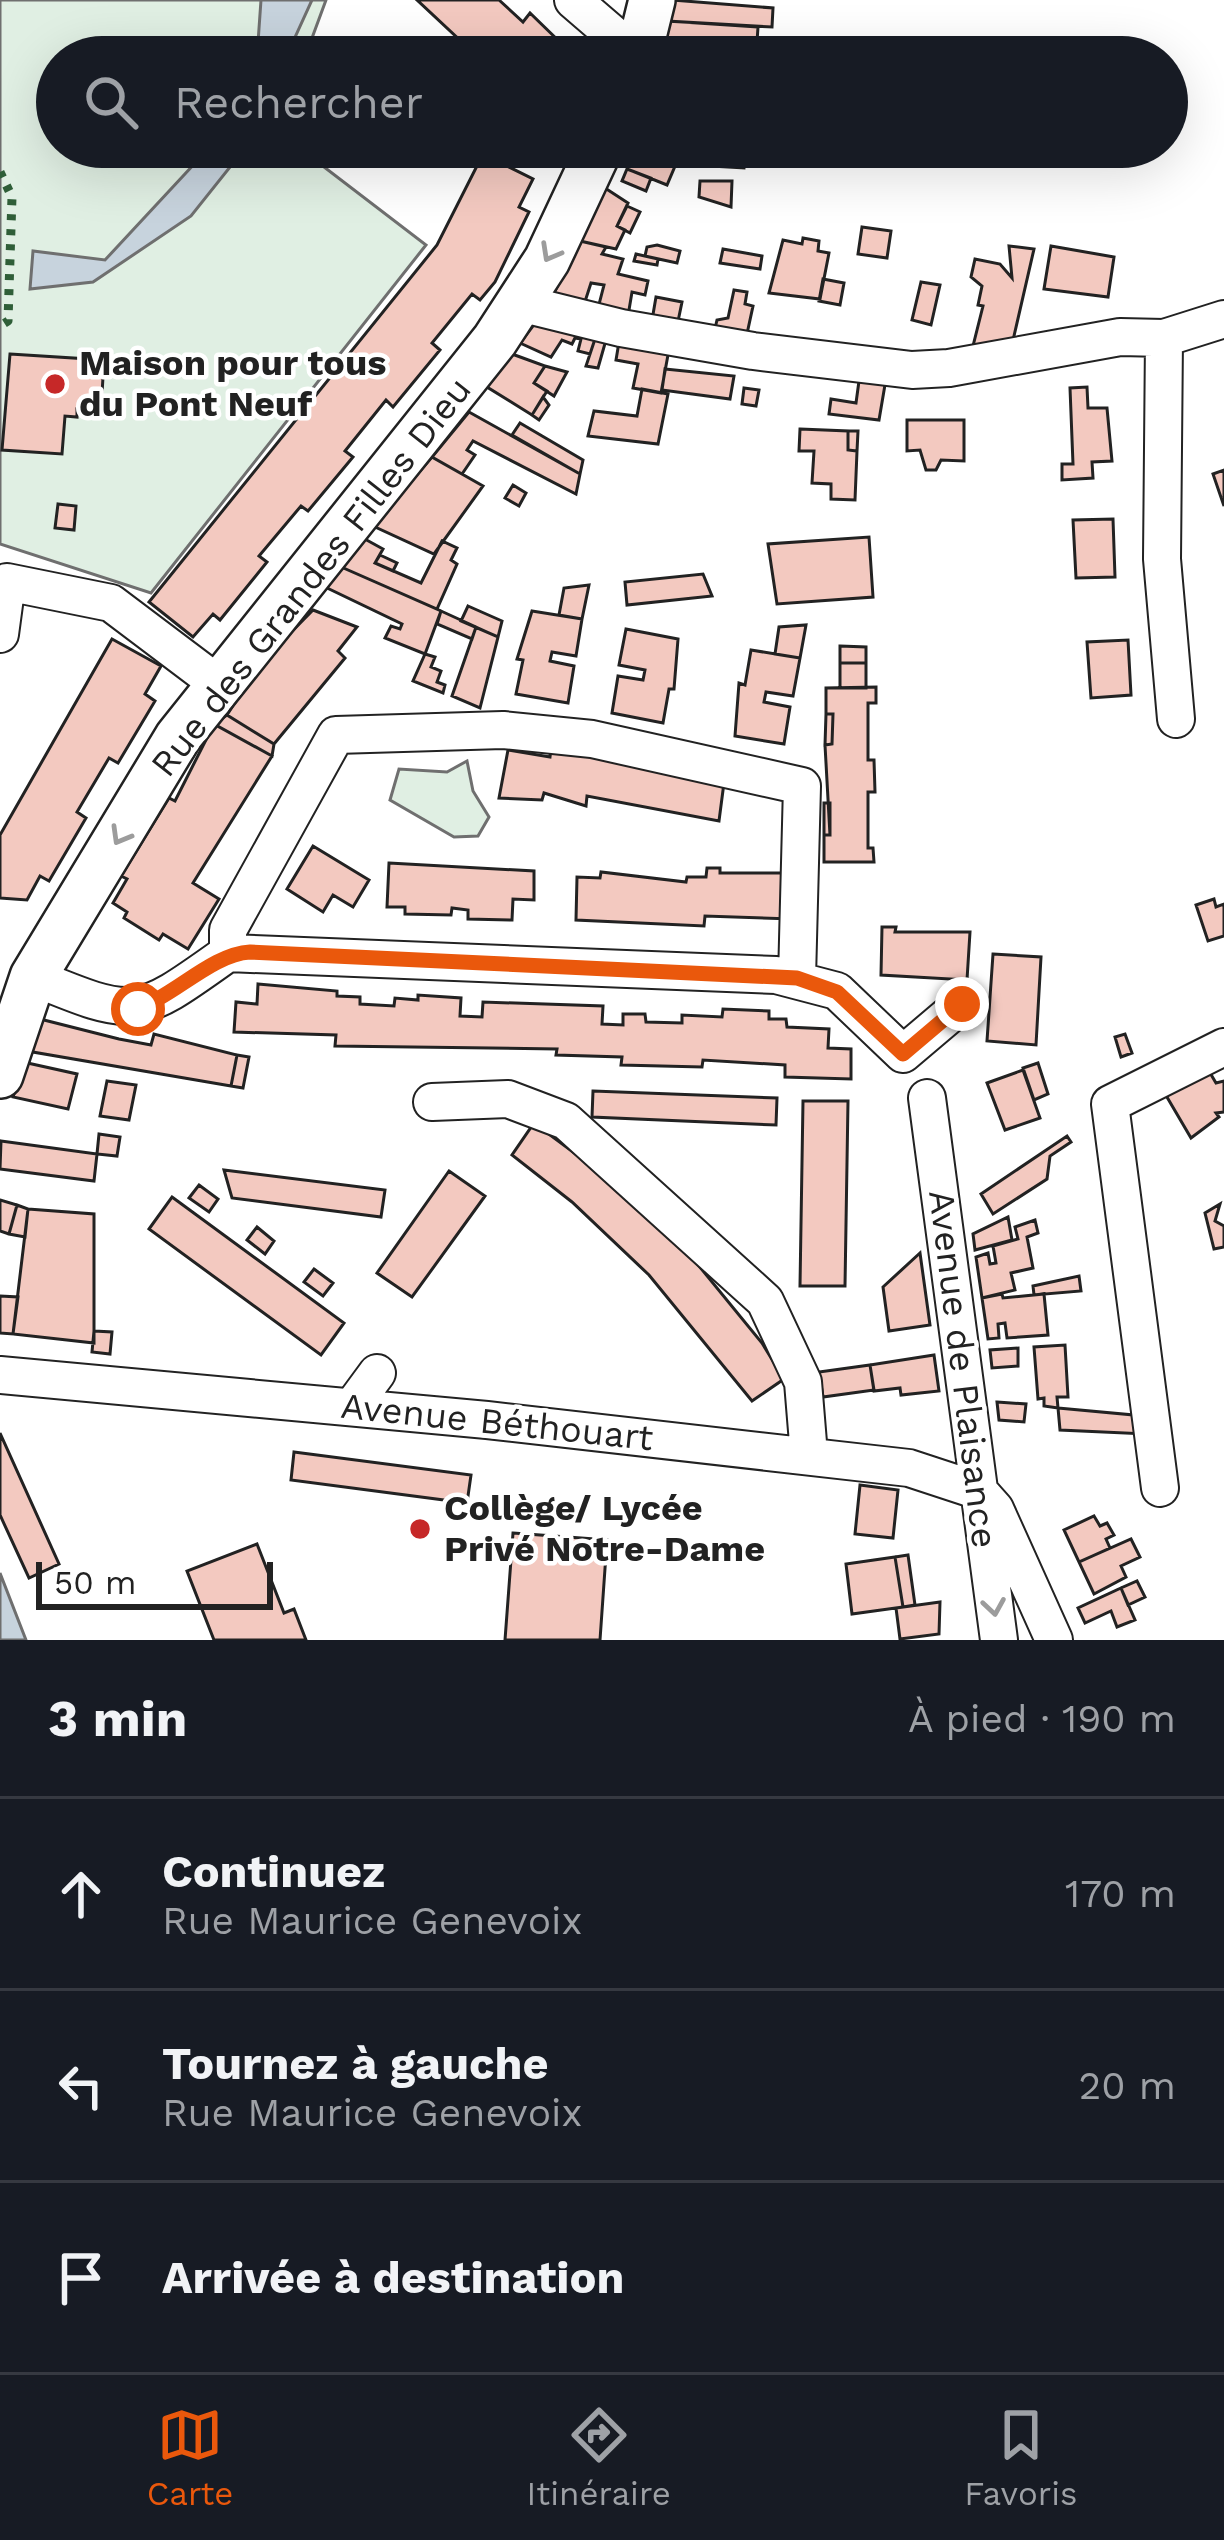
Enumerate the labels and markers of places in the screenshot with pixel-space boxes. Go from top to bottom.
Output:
place label: Maison pour tous du Pont Neuf [79,342,386,425]
marker: Maison pour tous du Pont Neuf [42,371,68,397]
place label: Collège/ Lycée Privé Notre-Dame [444,1487,765,1570]
marker: Collège/ Lycée Privé Notre-Dame [407,1516,433,1542]

